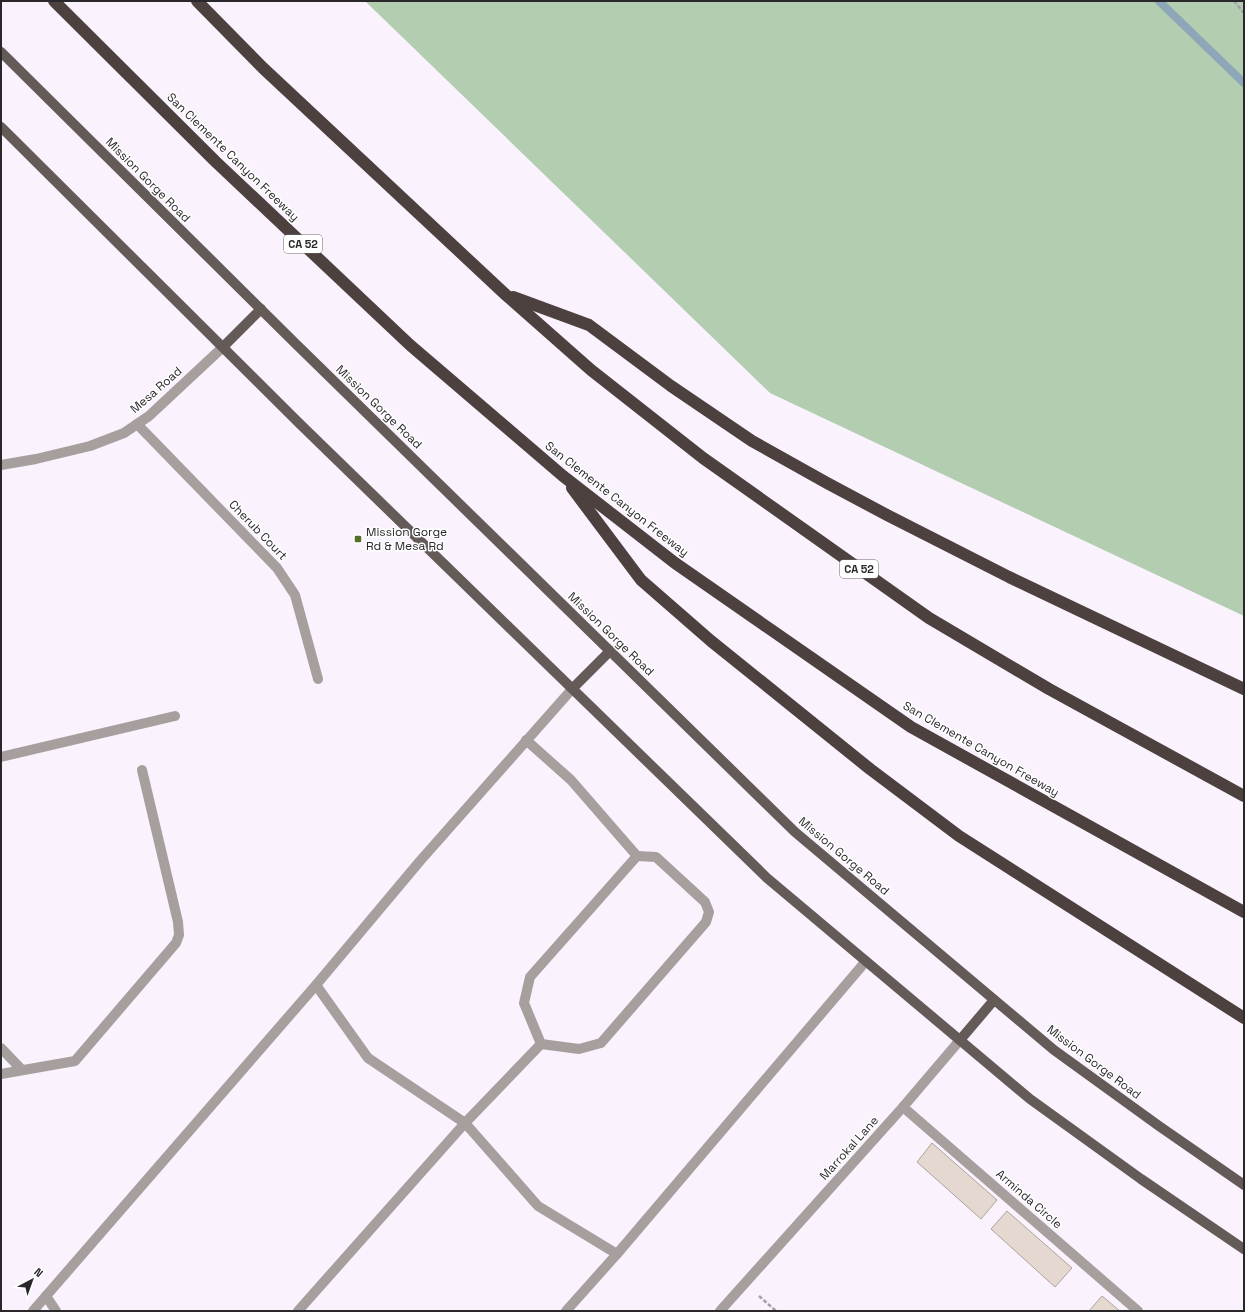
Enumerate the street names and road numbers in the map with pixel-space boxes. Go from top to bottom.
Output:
street label: San Clemente Canyon Freeway [163,89,303,225]
street label: Mission Gorge Road [102,134,194,226]
road number: CA 52 [284,235,322,253]
street label: Mission Gorge Road [333,362,425,452]
street label: Mesa Road [127,363,185,417]
street label: San Clemente Canyon Freeway [542,438,692,560]
street label: Cherub Court [225,497,291,563]
road number: CA 52 [840,560,878,578]
street label: Mission Gorge Road [565,589,657,679]
street label: San Clemente Canyon Freeway [900,698,1062,800]
street label: Mission Gorge Road [795,813,893,899]
street label: Mission Gorge Road [1044,1021,1144,1103]
street label: Marrokal Lane [816,1113,882,1183]
street label: Arminda Circle [993,1166,1065,1232]

